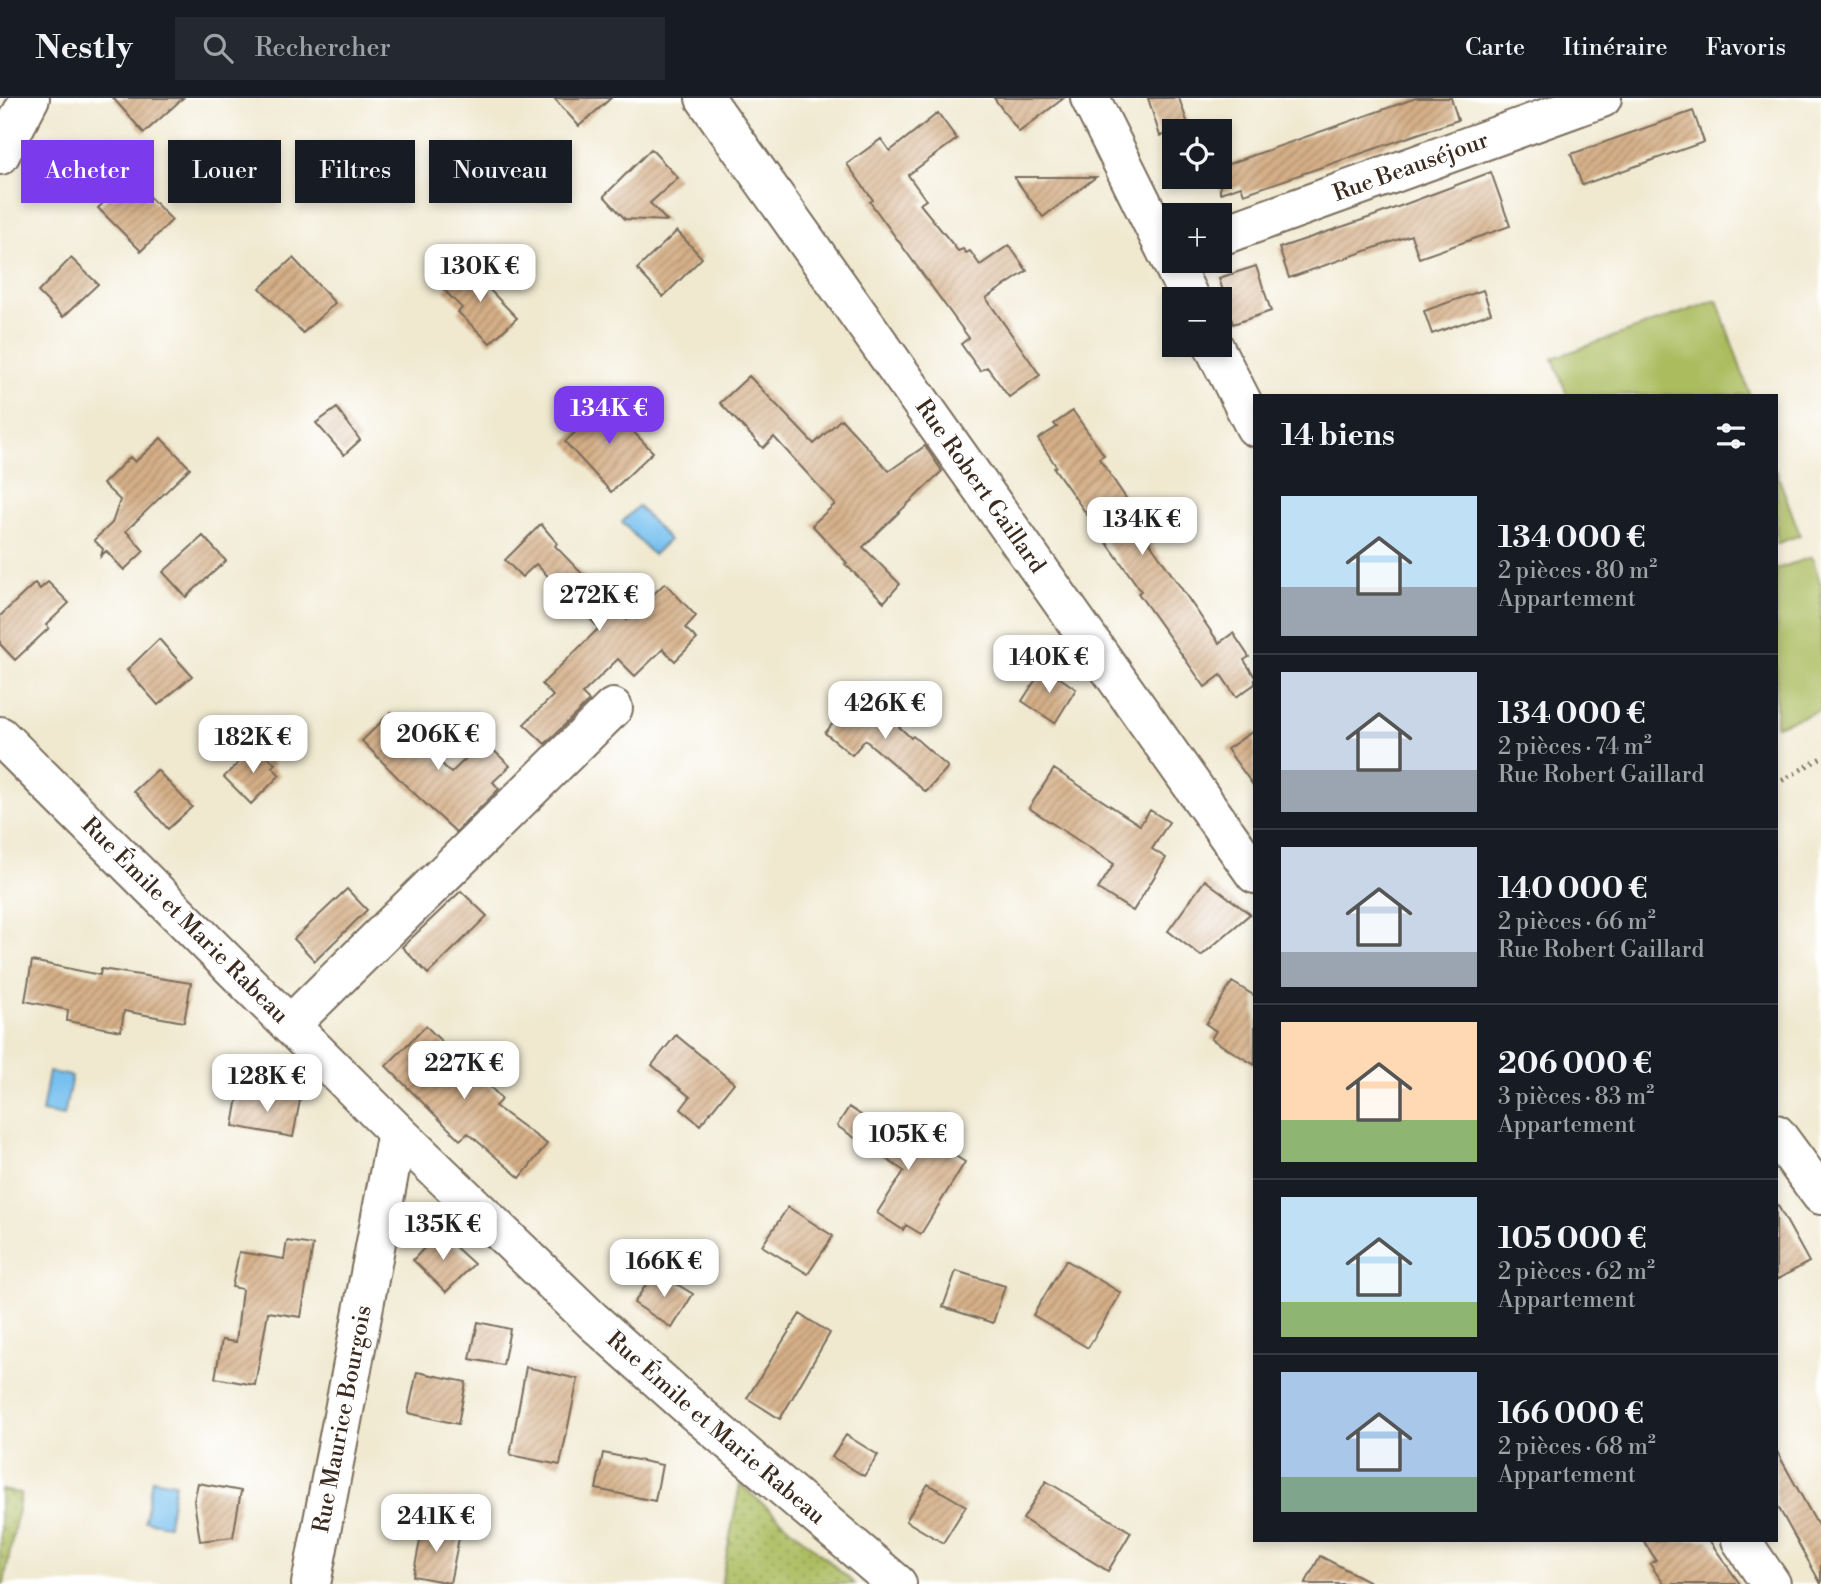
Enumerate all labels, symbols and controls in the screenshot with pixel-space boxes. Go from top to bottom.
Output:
search box [175,17,665,80]
text: Nestly [35,28,133,69]
icon: search [199,29,237,67]
text: Rechercher [255,32,391,64]
text: Carte [1465,33,1525,63]
text: Itinéraire [1563,33,1668,63]
text: Favoris [1706,33,1786,63]
map controls [1162,119,1232,357]
button: locate [1162,119,1232,189]
street label: Rue Beauséjour [1329,126,1493,208]
chip: Acheter [21,140,154,203]
chip: Louer [168,140,281,203]
chip: Filtres [295,140,415,203]
chip: Nouveau [429,140,572,203]
button: + [1162,203,1232,273]
pin: 130K € [423,244,537,304]
text: 130K € [441,253,519,281]
button: − [1162,287,1232,357]
pin: 134K € [552,386,666,446]
street label: Rue Robert Gaillard [909,394,1051,579]
text: 134K € [570,395,648,423]
text: 14 biens [1281,417,1395,455]
icon: filters [1712,417,1750,455]
pin: 134K € [1085,498,1199,557]
text: 134K € [1103,506,1181,534]
text: 134 000 € [1498,519,1646,557]
icon: home [1337,524,1421,608]
text: 2 pièces · 80 m² [1498,557,1657,585]
pin: 272K € [542,574,656,633]
text: 272K € [559,582,639,610]
text: Appartement [1498,585,1636,613]
pin: 140K € [992,636,1106,695]
text: 140K € [1009,644,1089,672]
pin: 426K € [828,682,942,741]
text: 426K € [844,690,926,718]
text: 134 000 € [1498,695,1646,733]
icon: home [1337,700,1421,784]
pin: 206K € [381,712,495,772]
pin: 182K € [196,716,310,775]
text: 206K € [397,721,479,749]
text: 182K € [214,724,292,752]
text: 2 pièces · 74 m² [1498,733,1652,761]
text: Rue Robert Gaillard [1498,761,1704,789]
street label: Rue Émile et Marie Rabeau [76,811,294,1029]
text: 140 000 € [1498,870,1648,908]
icon: home [1337,875,1421,959]
text: 2 pièces · 66 m² [1498,908,1656,936]
text: Rue Robert Gaillard [1498,936,1704,964]
pin: 227K € [407,1042,521,1101]
text: 206 000 € [1498,1045,1652,1083]
text: 227K € [424,1050,504,1078]
icon: home [1337,1050,1421,1134]
pin: 128K € [210,1054,324,1114]
text: 128K € [228,1063,306,1091]
text: 3 pièces · 83 m² [1498,1083,1654,1111]
text: Appartement [1498,1111,1636,1139]
pin: 105K € [851,1112,965,1172]
text: 105K € [869,1121,947,1149]
pin: 135K € [386,1202,500,1262]
text: 135K € [405,1211,481,1239]
text: 105 000 € [1498,1220,1646,1258]
icon: home [1337,1225,1421,1309]
pin: 166K € [607,1240,721,1299]
text: 166K € [626,1248,702,1276]
text: 2 pièces · 62 m² [1498,1258,1655,1286]
text: Appartement [1498,1286,1636,1314]
street label: Rue Maurice Bourgois [307,1303,378,1535]
street label: Rue Émile et Marie Rabeau [601,1326,831,1531]
text: 166 000 € [1498,1395,1644,1433]
icon: home [1337,1400,1421,1484]
text: 2 pièces · 68 m² [1498,1433,1656,1461]
text: Appartement [1498,1461,1636,1489]
pin: 241K € [379,1494,493,1554]
text: 241K € [397,1503,475,1531]

